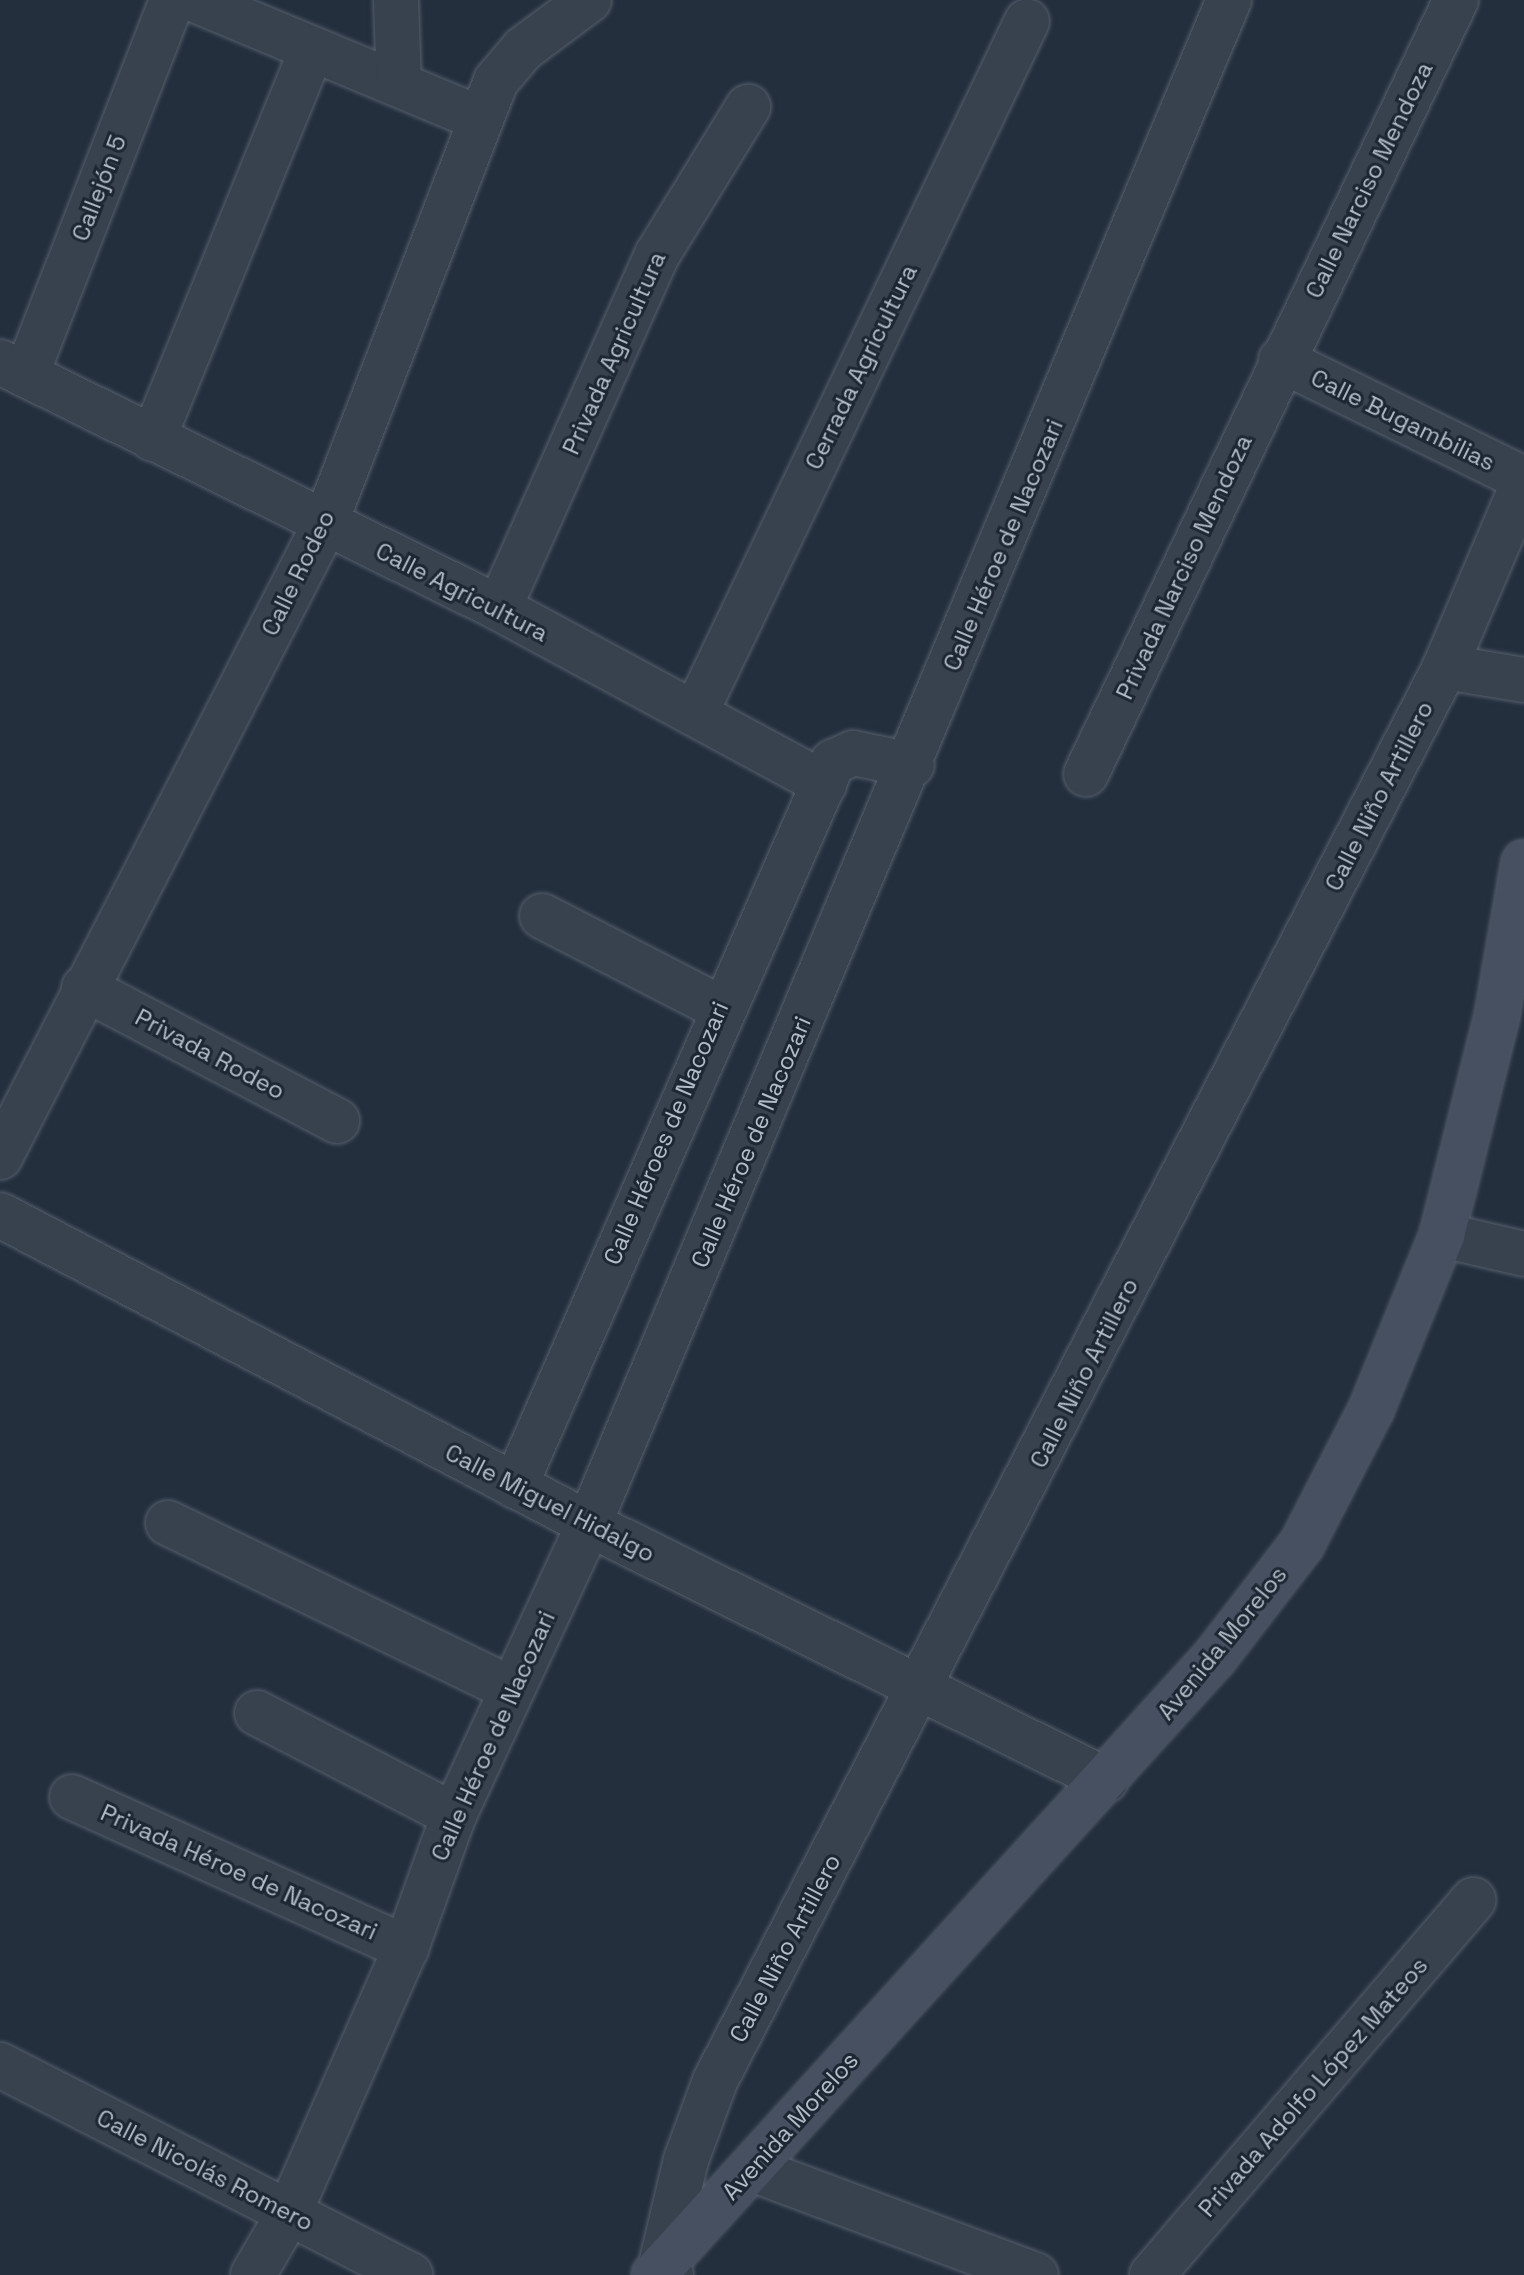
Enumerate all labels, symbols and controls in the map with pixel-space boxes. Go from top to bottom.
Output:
street label: Calle Narciso Mendoza [1299,57,1439,303]
street label: Callejón 5 [66,131,132,245]
street label: Privada Agricultura [556,247,672,459]
street label: Cerrada Agricultura [799,260,923,474]
street label: Calle Bugambilias [1306,363,1500,477]
street label: Calle Héroe de Nacozari [937,415,1069,675]
street label: Privada Narciso Mendoza [1110,430,1258,704]
street label: Calle Rodeo [255,506,341,640]
street label: Calle Agricultura [371,536,553,648]
street label: Calle Niño Artillero [1319,696,1439,896]
street label: Calle Héroes de Nacozari [597,997,735,1269]
street label: Privada Rodeo [130,1002,290,1106]
street label: Calle Héroe de Nacozari [685,1012,817,1272]
street label: Calle Niño Artillero [1024,1273,1144,1473]
street label: Calle Miguel Hidalgo [440,1438,660,1568]
street label: Avenida Morelos [1151,1560,1293,1726]
street label: Calle Héroe de Nacozari [425,1607,561,1865]
street label: Privada Héroe de Nacozari [96,1798,382,1946]
street label: Calle Niño Artillero [723,1849,847,2047]
street label: Privada Adolfo López Mateos [1192,1951,1434,2223]
street label: Avenida Morelos [716,2046,864,2206]
street label: Calle Nicolás Romero [92,2103,318,2237]

